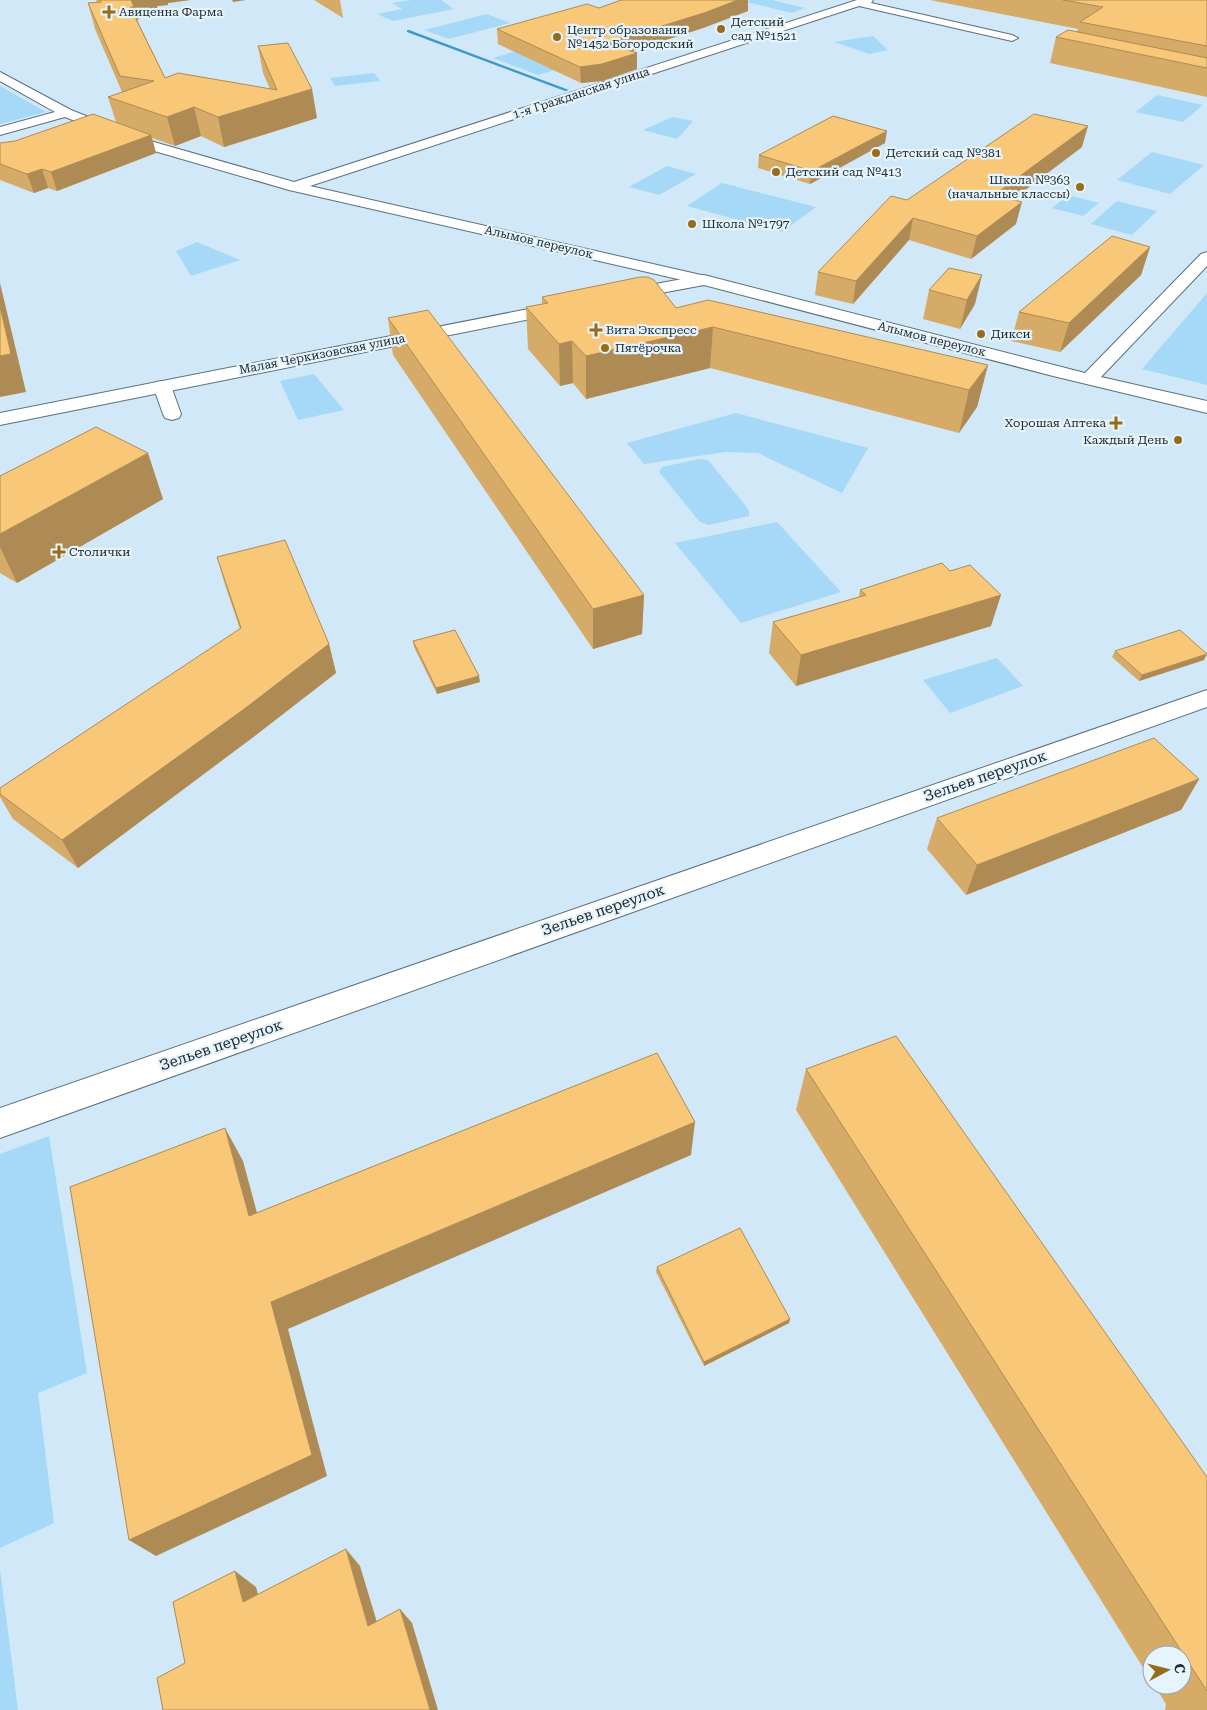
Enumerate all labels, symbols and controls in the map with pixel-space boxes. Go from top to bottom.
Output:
place label: Авиценна Фарма [119,5,223,19]
marker: Авиценна Фарма [103,6,115,18]
place label: Детский сад №1521 [731,15,797,43]
place label: Центр образования №1452 Богородский [567,23,694,51]
marker: Детский сад №1521 [715,23,727,35]
marker: Центр образования №1452 Богородский [551,31,563,43]
street label: 1-я Гражданская улица [511,64,652,122]
place label: Детский сад №381 [886,146,1002,160]
marker: Детский сад №381 [870,147,882,159]
place label: Детский сад №413 [786,165,902,179]
marker: Детский сад №413 [770,166,782,178]
place label: Школа №363 (начальные классы) [948,173,1070,201]
marker: Школа №363 (начальные классы) [1074,181,1086,193]
place label: Школа №1797 [702,217,790,231]
marker: Школа №1797 [686,218,698,230]
street label: Алымов переулок [483,223,595,261]
street label: Алымов переулок [876,319,988,359]
place label: Вита Экспресс [606,323,697,337]
marker: Вита Экспресс [590,324,602,336]
place label: Дикси [991,327,1031,341]
marker: Дикси [975,328,987,340]
street label: Малая Черкизовская улица [238,331,407,377]
place label: Пятёрочка [615,341,682,355]
marker: Пятёрочка [599,342,611,354]
place label: Хорошая Аптека [1004,416,1106,430]
marker: Хорошая Аптека [1110,417,1122,429]
place label: Каждый День [1083,433,1169,447]
marker: Каждый День [1172,434,1184,446]
place label: Столички [69,545,130,559]
marker: Столички [53,546,65,558]
street label: Зельев переулок [921,746,1049,806]
street label: Зельев переулок [539,880,667,940]
street label: Зельев переулок [157,1015,285,1075]
north arrow [1142,1645,1192,1695]
text: С [1171,1663,1188,1674]

